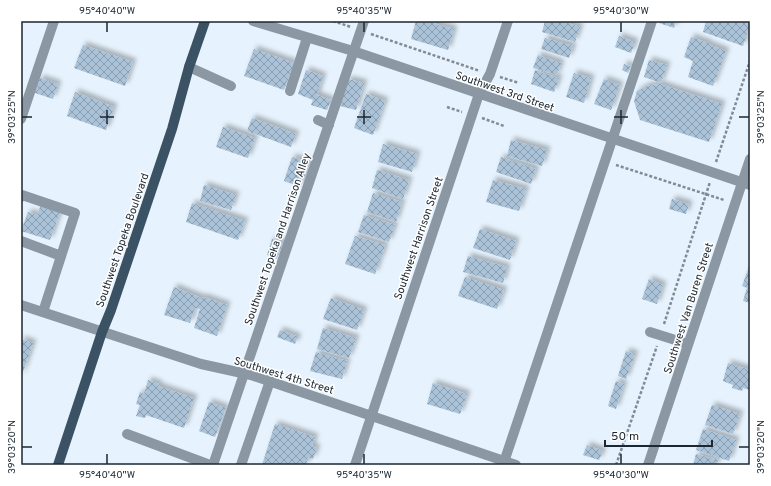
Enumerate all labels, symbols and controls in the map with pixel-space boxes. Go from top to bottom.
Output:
text: 95°40'40"W [79,5,135,18]
text: 95°40'35"W [336,5,392,18]
text: 95°40'30"W [593,5,649,18]
street label: Southwest 3rd Street [453,68,556,115]
text: 39°03'25"N [6,90,19,144]
text: 39°03'25"N [755,90,768,144]
street label: Southwest Topeka and Harrison Alley [242,151,314,327]
street label: Southwest Topeka Boulevard [93,171,153,309]
street label: Southwest Harrison Street [391,175,447,302]
street label: Southwest Van Buren Street [661,241,717,376]
street label: Southwest 4th Street [232,354,335,398]
text: 39°03'20"N [6,420,19,474]
text: 39°03'20"N [755,420,768,474]
scale bar [605,422,712,448]
text: 50 m [611,429,639,445]
text: 95°40'40"W [79,469,135,482]
text: 95°40'35"W [336,469,392,482]
text: 95°40'30"W [593,469,649,482]

